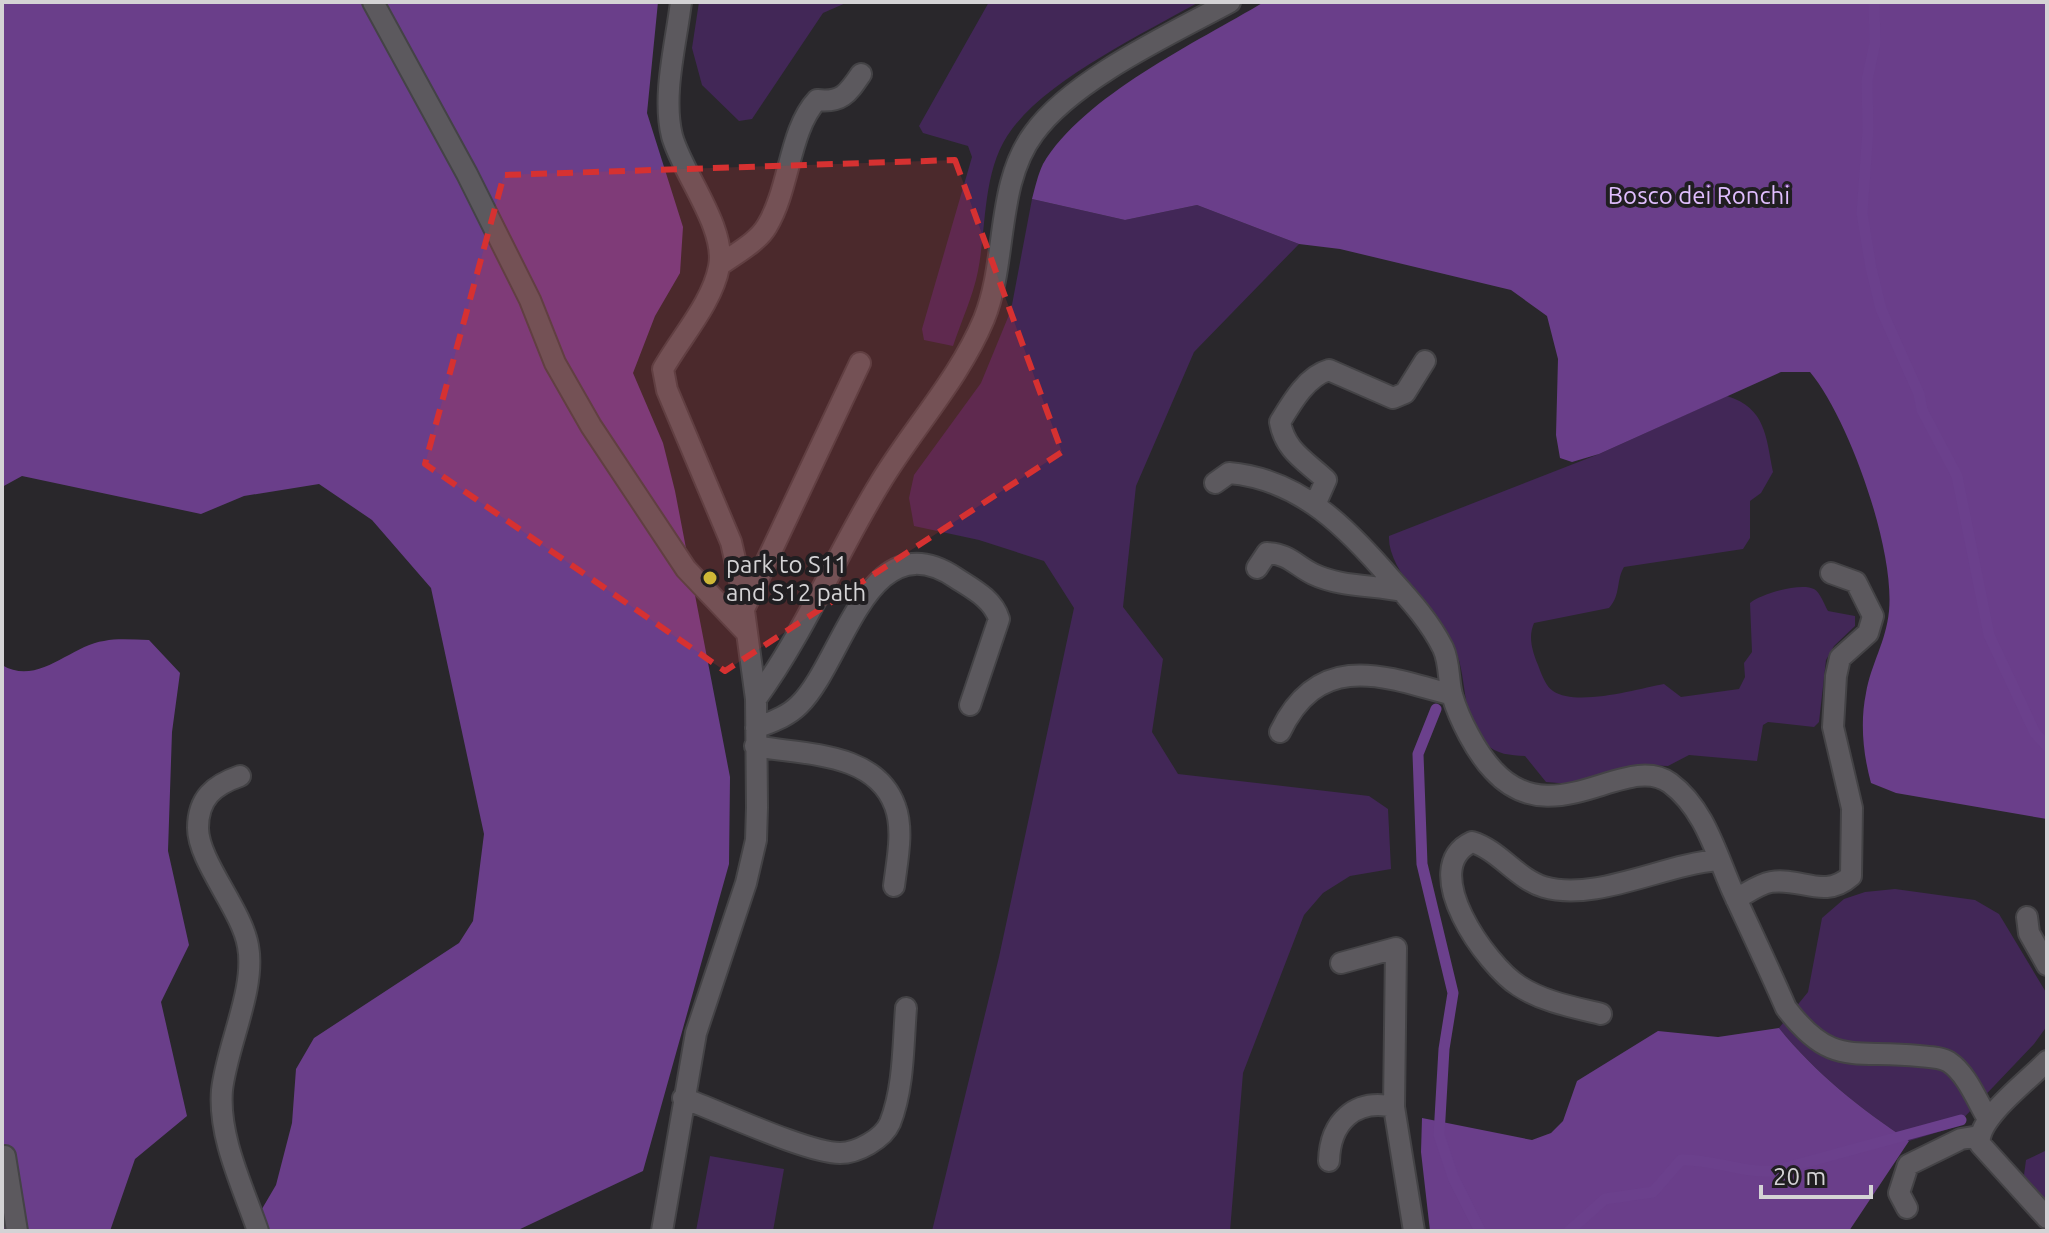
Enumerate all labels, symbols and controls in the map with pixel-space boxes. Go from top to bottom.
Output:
park label: Bosco dei Ronchi [1608,182,1790,209]
place label: park to S11 and S12 path [726,551,866,606]
marker: park to S11 and S12 path [701,569,719,587]
scale bar [1761,1149,1871,1199]
text: 20 m [1773,1163,1826,1190]

